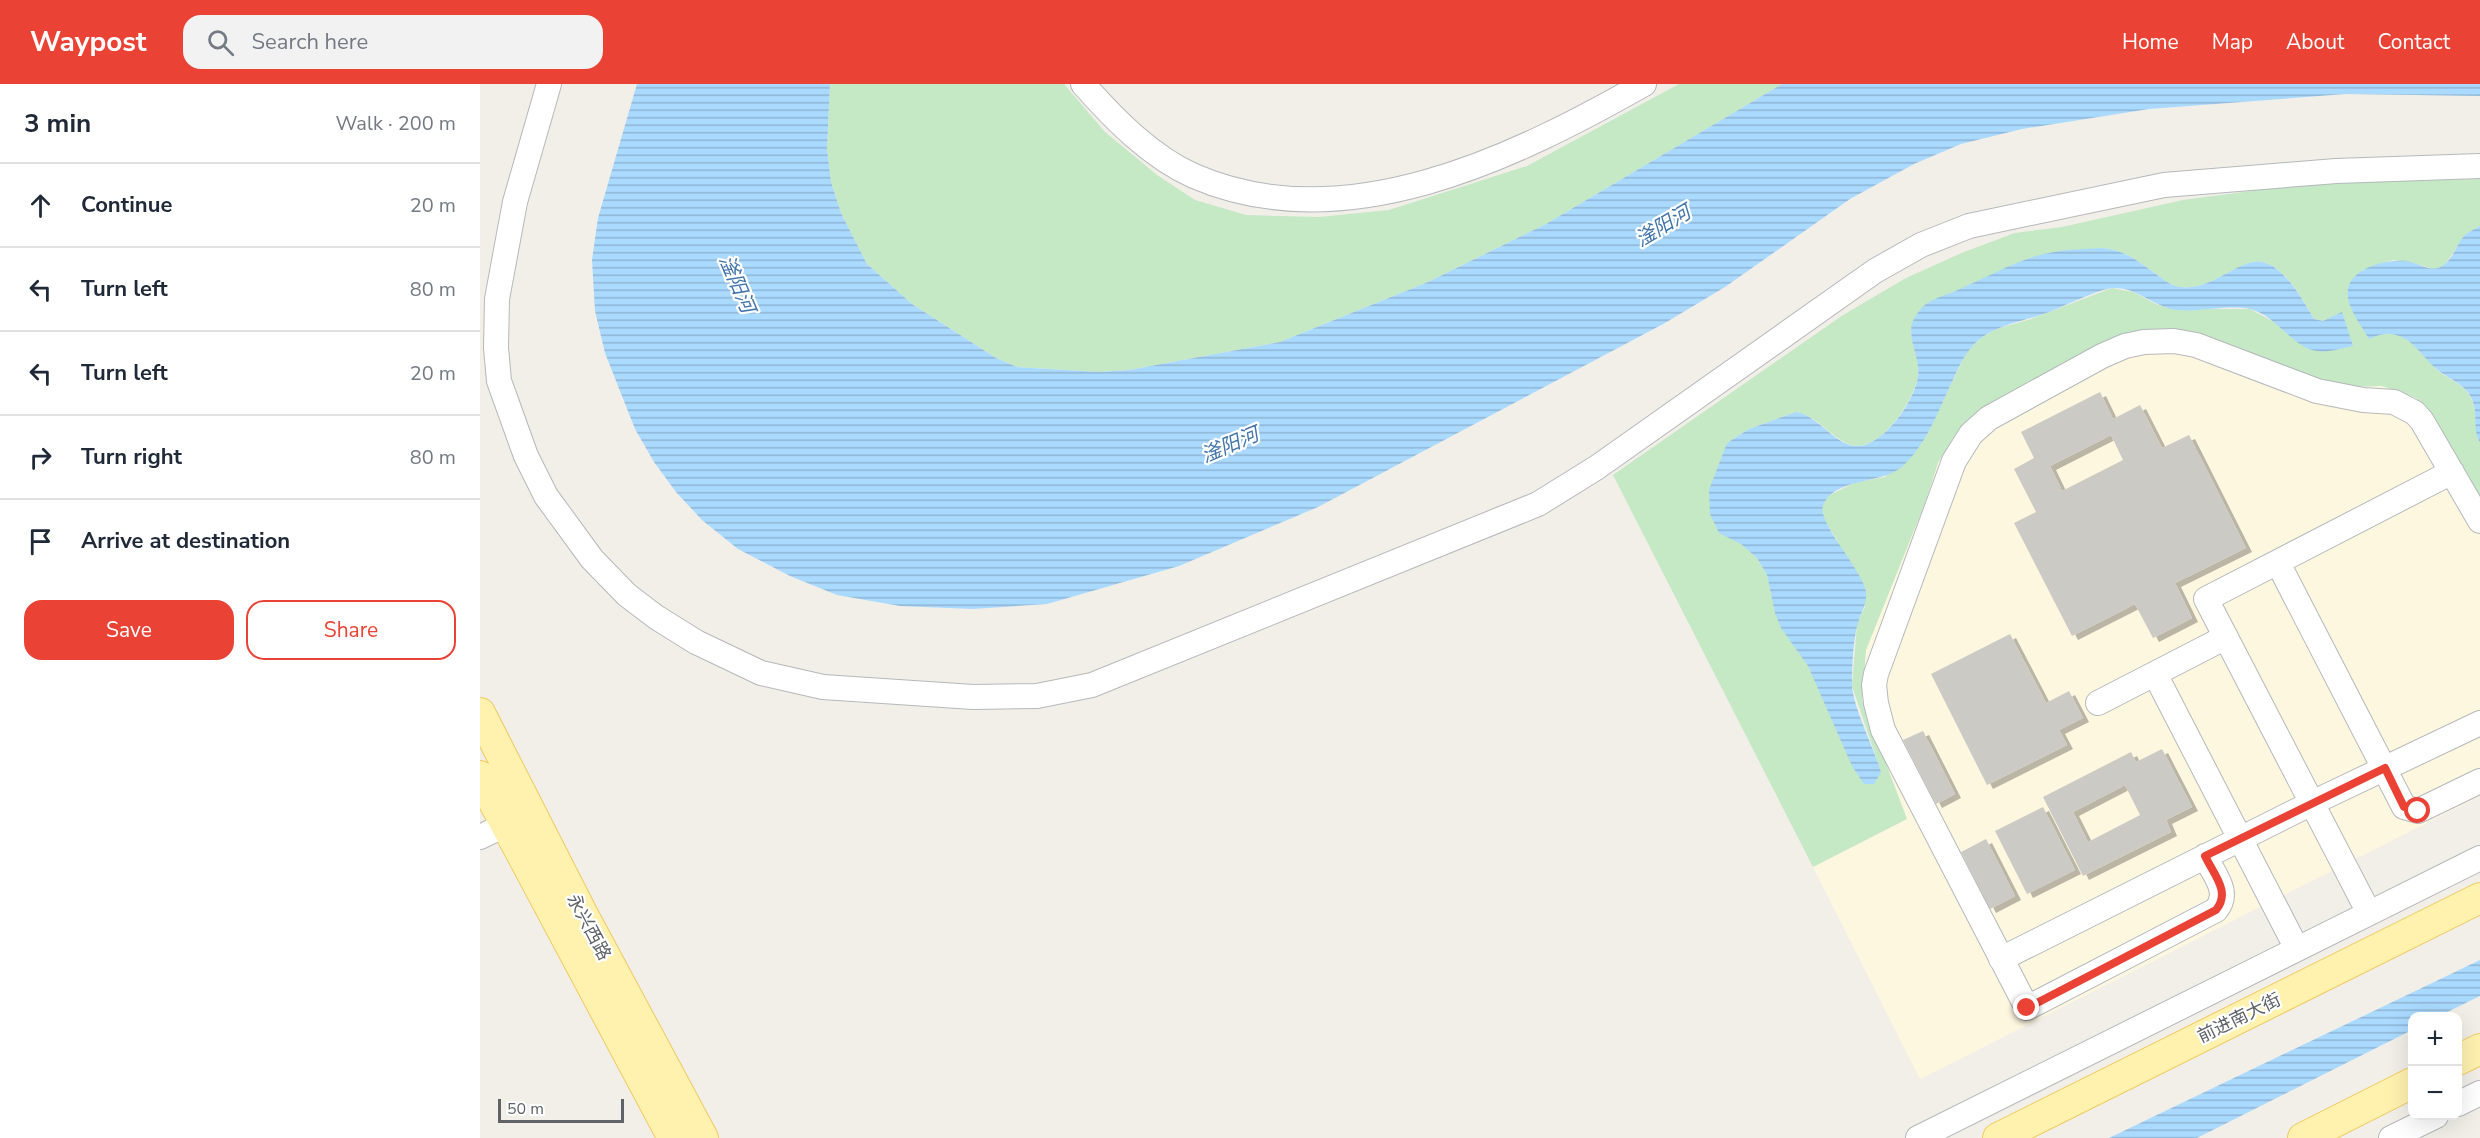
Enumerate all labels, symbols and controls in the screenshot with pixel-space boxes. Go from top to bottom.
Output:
search box [183,15,603,69]
text: Waypost [30,23,147,61]
icon: search [204,26,237,59]
text: Search here [252,27,368,57]
text: Home [2122,28,2179,56]
text: Map [2212,28,2253,56]
text: About [2286,28,2344,56]
text: Contact [2377,28,2450,56]
text: 3 min [24,106,91,141]
text: Walk · 200 m [336,110,456,137]
icon: ahead [24,189,57,222]
text: Continue [81,190,172,220]
text: 20 m [410,192,456,219]
water label: 滏阳河 [1630,197,1699,253]
water label: 滏阳河 [713,251,763,321]
icon: left [24,273,57,306]
text: Turn left [81,274,168,304]
text: 80 m [410,276,456,303]
icon: left [24,357,57,390]
text: Turn left [81,358,168,388]
text: 20 m [410,360,456,387]
water label: 滏阳河 [1197,419,1267,469]
icon: right [24,441,57,474]
text: Turn right [81,442,182,472]
text: 80 m [410,444,456,471]
icon: arrive [24,525,57,558]
text: Arrive at destination [81,526,290,556]
button: Save [24,600,234,660]
button: Share [246,600,456,660]
route start [2404,797,2430,823]
street label: 永兴西路 [562,890,616,964]
street label: 前进南大街 [2193,987,2285,1049]
route end [2013,994,2039,1020]
map controls [2408,1012,2462,1120]
button: + [2408,1012,2462,1066]
button: − [2408,1066,2462,1120]
scale bar [498,1096,624,1124]
text: 50 m [507,1098,544,1120]

